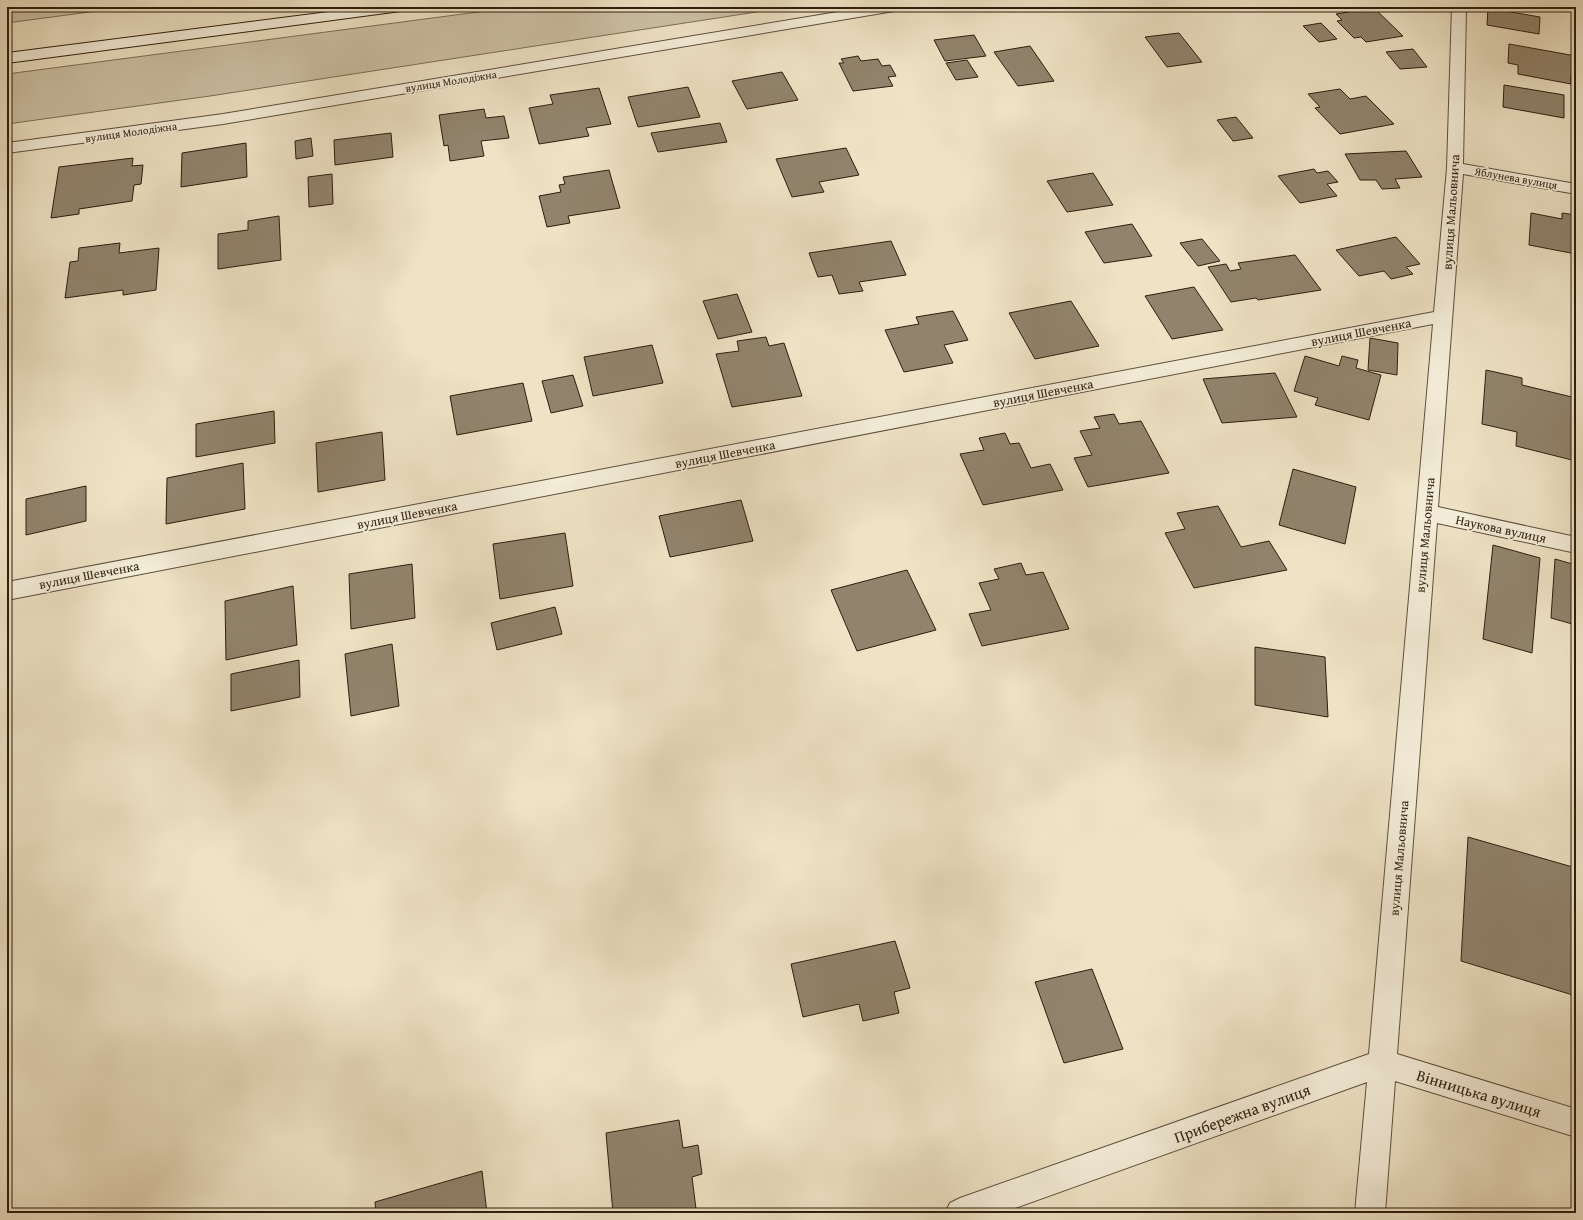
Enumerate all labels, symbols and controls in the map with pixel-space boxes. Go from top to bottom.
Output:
street label: вулиця Молодіжна [404,66,499,96]
street label: вулиця Молодіжна [84,118,179,146]
street label: вулиця Мальовнича [1437,153,1465,270]
street label: Яблунева вулиця [1472,163,1559,193]
street label: вулиця Шевченка [1309,313,1413,351]
street label: вулиця Шевченка [991,374,1095,412]
street label: вулиця Шевченка [673,435,777,473]
street label: вулиця Мальовнича [1410,476,1440,593]
street label: вулиця Шевченка [355,496,459,534]
street label: Наукова вулиця [1454,510,1548,548]
street label: вулиця Шевченка [37,556,141,594]
street label: вулиця Мальовнича [1384,799,1414,916]
street label: Вінницька вулиця [1414,1063,1544,1123]
street label: Прибережна вулиця [1170,1077,1314,1149]

